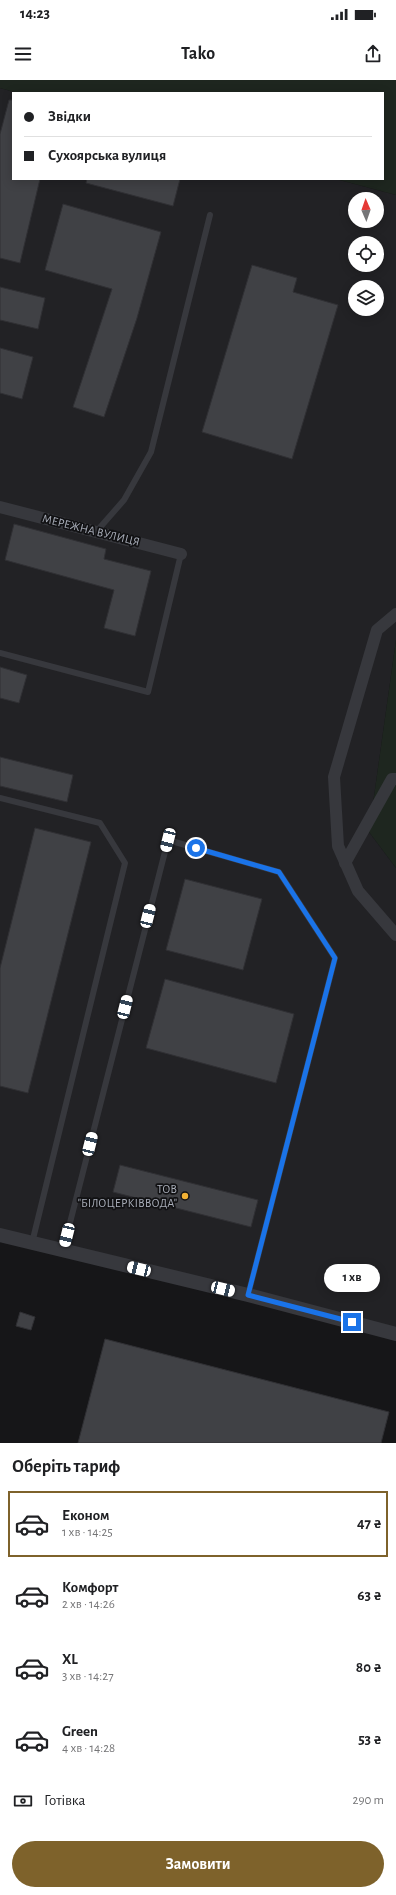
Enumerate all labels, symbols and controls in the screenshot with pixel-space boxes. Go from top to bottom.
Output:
text: 14:23 [20,6,50,21]
icon: menu [12,43,34,65]
icon: share [362,43,384,65]
text: Tako [181,45,215,63]
text: Звідки [48,109,91,124]
text: Сухоярська вулиця [48,148,166,163]
north arrow [348,192,384,228]
map controls [348,192,384,316]
button: locate [348,236,384,272]
button: layers [348,280,384,316]
street label: МЕРЕЖНА ВУЛИЦЯ [41,512,141,548]
car [159,827,177,853]
route start [187,839,205,857]
car [139,903,157,929]
car [116,994,134,1020]
car [81,1131,99,1157]
place label: ТОВ "БІЛОЦЕРКІВВОДА" [78,1183,177,1209]
marker: ТОВ "БІЛОЦЕРКІВВОДА" [180,1191,190,1201]
car [58,1222,76,1248]
car [126,1260,152,1278]
callout: 1 хв [324,1264,380,1292]
text: 1 хв [342,1271,362,1284]
car [210,1280,236,1298]
route end [343,1313,361,1331]
text: Оберіть тариф [12,1458,120,1476]
icon: car [14,1506,50,1542]
text: Економ [62,1508,110,1523]
text: 47 ₴ [357,1516,382,1531]
text: 1 хв · 14:25 [62,1526,113,1539]
icon: car [14,1578,50,1614]
text: Комфорт [62,1580,118,1595]
text: 63 ₴ [357,1588,382,1603]
text: 2 хв · 14:26 [62,1598,115,1611]
icon: car [14,1650,50,1686]
text: XL [62,1652,78,1667]
text: 80 ₴ [356,1660,382,1675]
text: 3 хв · 14:27 [62,1670,114,1683]
icon: car [14,1722,50,1758]
text: Green [62,1724,98,1739]
text: 53 ₴ [358,1732,382,1747]
text: 4 хв · 14:28 [62,1742,115,1755]
icon: cash [12,1790,34,1812]
text: Готівка [44,1793,85,1808]
text: 290 m [353,1794,384,1807]
button: Замовити [12,1841,384,1887]

